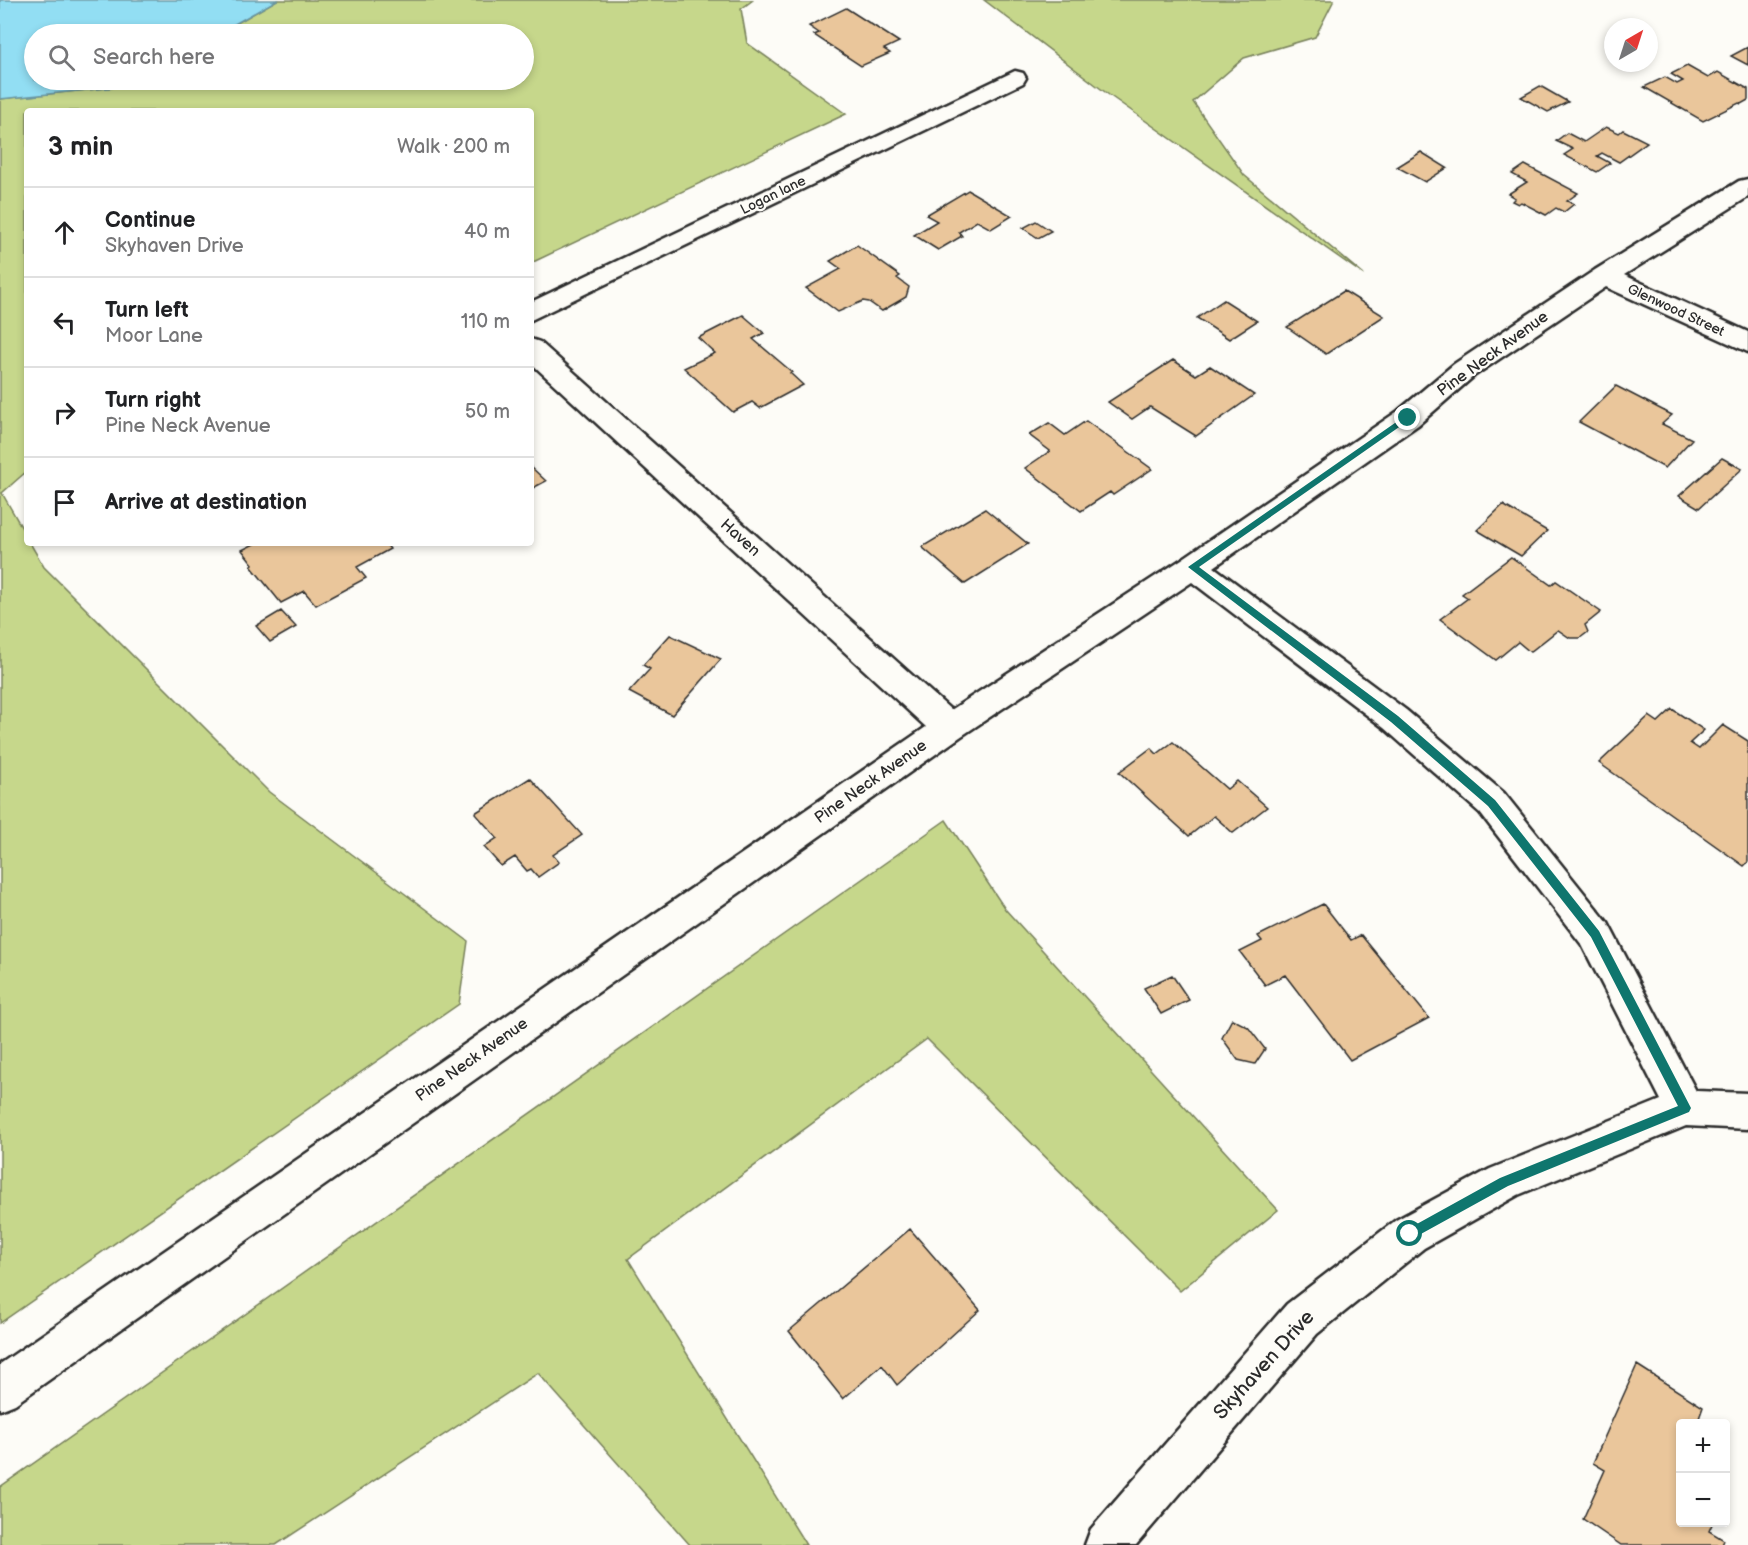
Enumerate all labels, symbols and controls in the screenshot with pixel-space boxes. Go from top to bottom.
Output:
north arrow [1604,18,1658,72]
search box [24,24,534,90]
icon: search [45,41,78,74]
text: Search here [93,44,215,71]
text: 3 min [48,132,113,163]
text: Walk · 200 m [397,135,510,159]
street label: Logan lane [738,172,808,218]
text: Continue [105,207,195,234]
icon: ahead [48,216,81,249]
text: 40 m [464,220,510,244]
text: Skyhaven Drive [105,234,244,258]
street label: Glenwood Street [1625,280,1728,340]
text: Turn left [105,297,189,324]
icon: left [48,306,81,339]
street label: Pine Neck Avenue [1434,307,1553,401]
text: 110 m [461,310,510,334]
text: Moor Lane [105,324,203,348]
text: Turn right [105,387,201,414]
icon: right [48,396,81,429]
text: 50 m [465,400,510,424]
route end [1394,404,1420,430]
text: Pine Neck Avenue [105,414,271,438]
icon: arrive [48,486,81,519]
text: Arrive at destination [105,489,307,516]
street label: Haven [716,515,764,561]
street label: Pine Neck Avenue [811,736,931,828]
street label: Pine Neck Avenue [412,1014,532,1106]
route start [1396,1220,1422,1246]
street label: Skyhaven Drive [1209,1305,1319,1425]
map controls [1676,1419,1730,1527]
button: + [1676,1419,1730,1473]
button: − [1676,1473,1730,1527]

